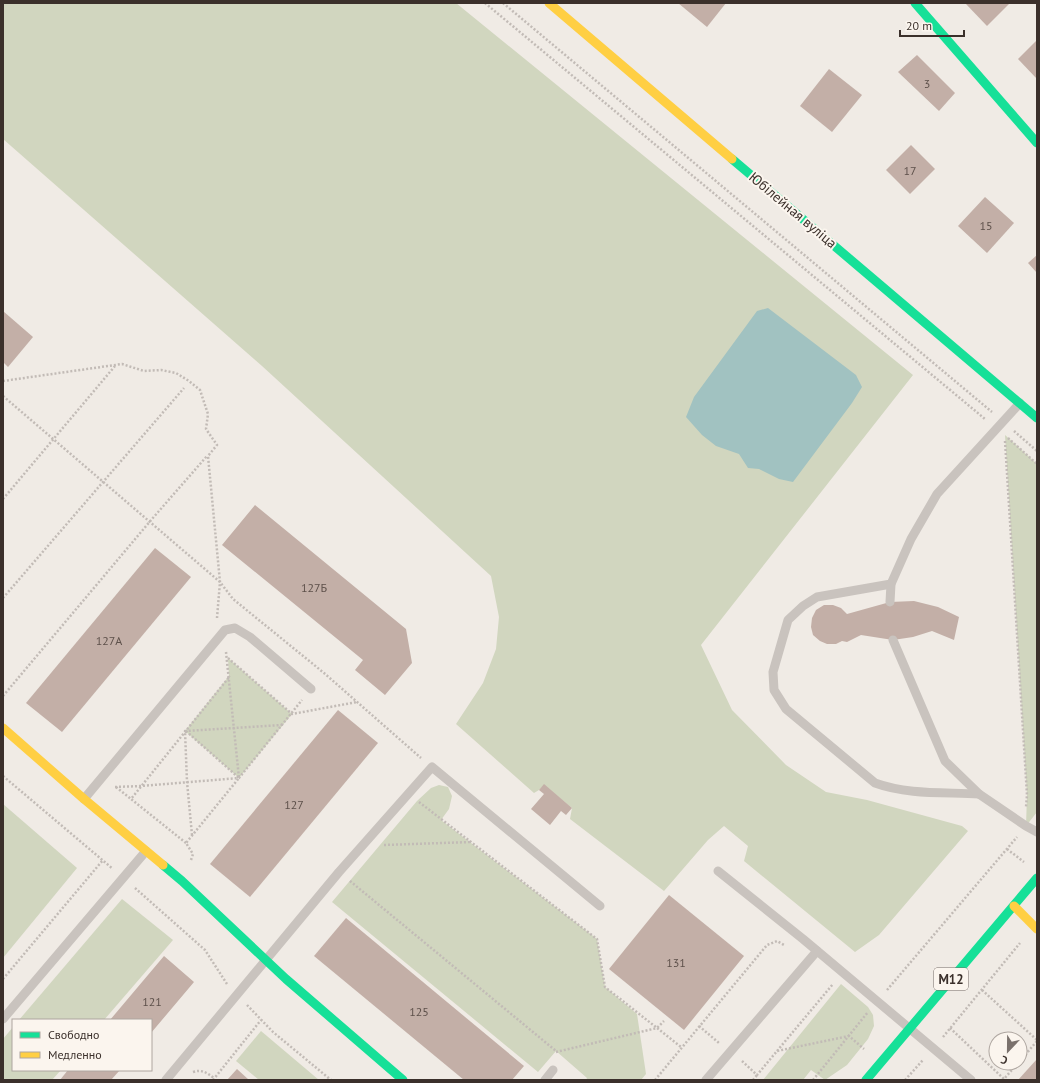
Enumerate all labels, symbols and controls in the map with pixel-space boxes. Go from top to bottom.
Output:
scale bar [900,12,964,38]
text: 20 m [906,18,932,33]
house number: 3 [924,76,930,91]
house number: 17 [903,163,917,178]
street label: Юбілейная вуліца [745,168,841,252]
house number: 15 [979,218,993,233]
house number: 127Б [301,580,328,595]
house number: 127А [96,633,122,648]
house number: 127 [284,797,304,812]
house number: 131 [666,955,686,970]
road number: М12 [934,968,968,990]
house number: 121 [142,994,162,1009]
house number: 125 [409,1004,429,1019]
legend [12,1019,152,1071]
text: Свободно [48,1027,99,1042]
north arrow [988,1031,1028,1071]
text: Медленно [48,1047,102,1062]
text: С [999,1053,1010,1068]

